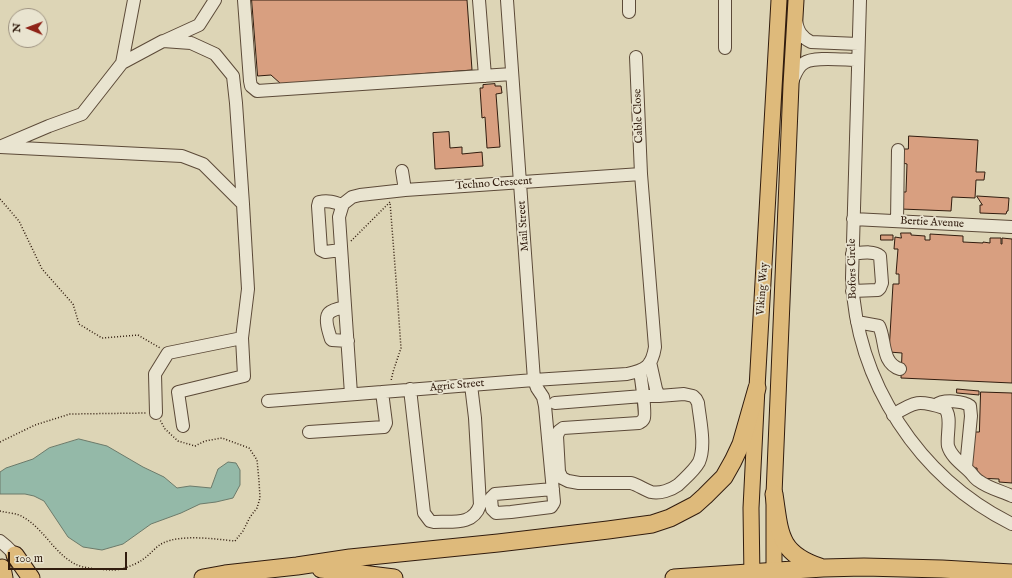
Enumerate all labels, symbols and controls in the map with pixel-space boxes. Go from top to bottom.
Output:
north arrow [8,8,48,48]
text: N [10,23,24,33]
street label: Cable Close [631,89,647,143]
street label: Techno Crescent [455,175,533,193]
street label: Mail Street [516,200,532,252]
street label: Bertie Avenue [900,215,964,231]
street label: Bofors Circle [846,238,860,300]
street label: Viking Way [755,262,771,316]
street label: Agric Street [429,377,485,395]
scale bar [10,544,129,570]
text: 100 m [15,551,43,566]

